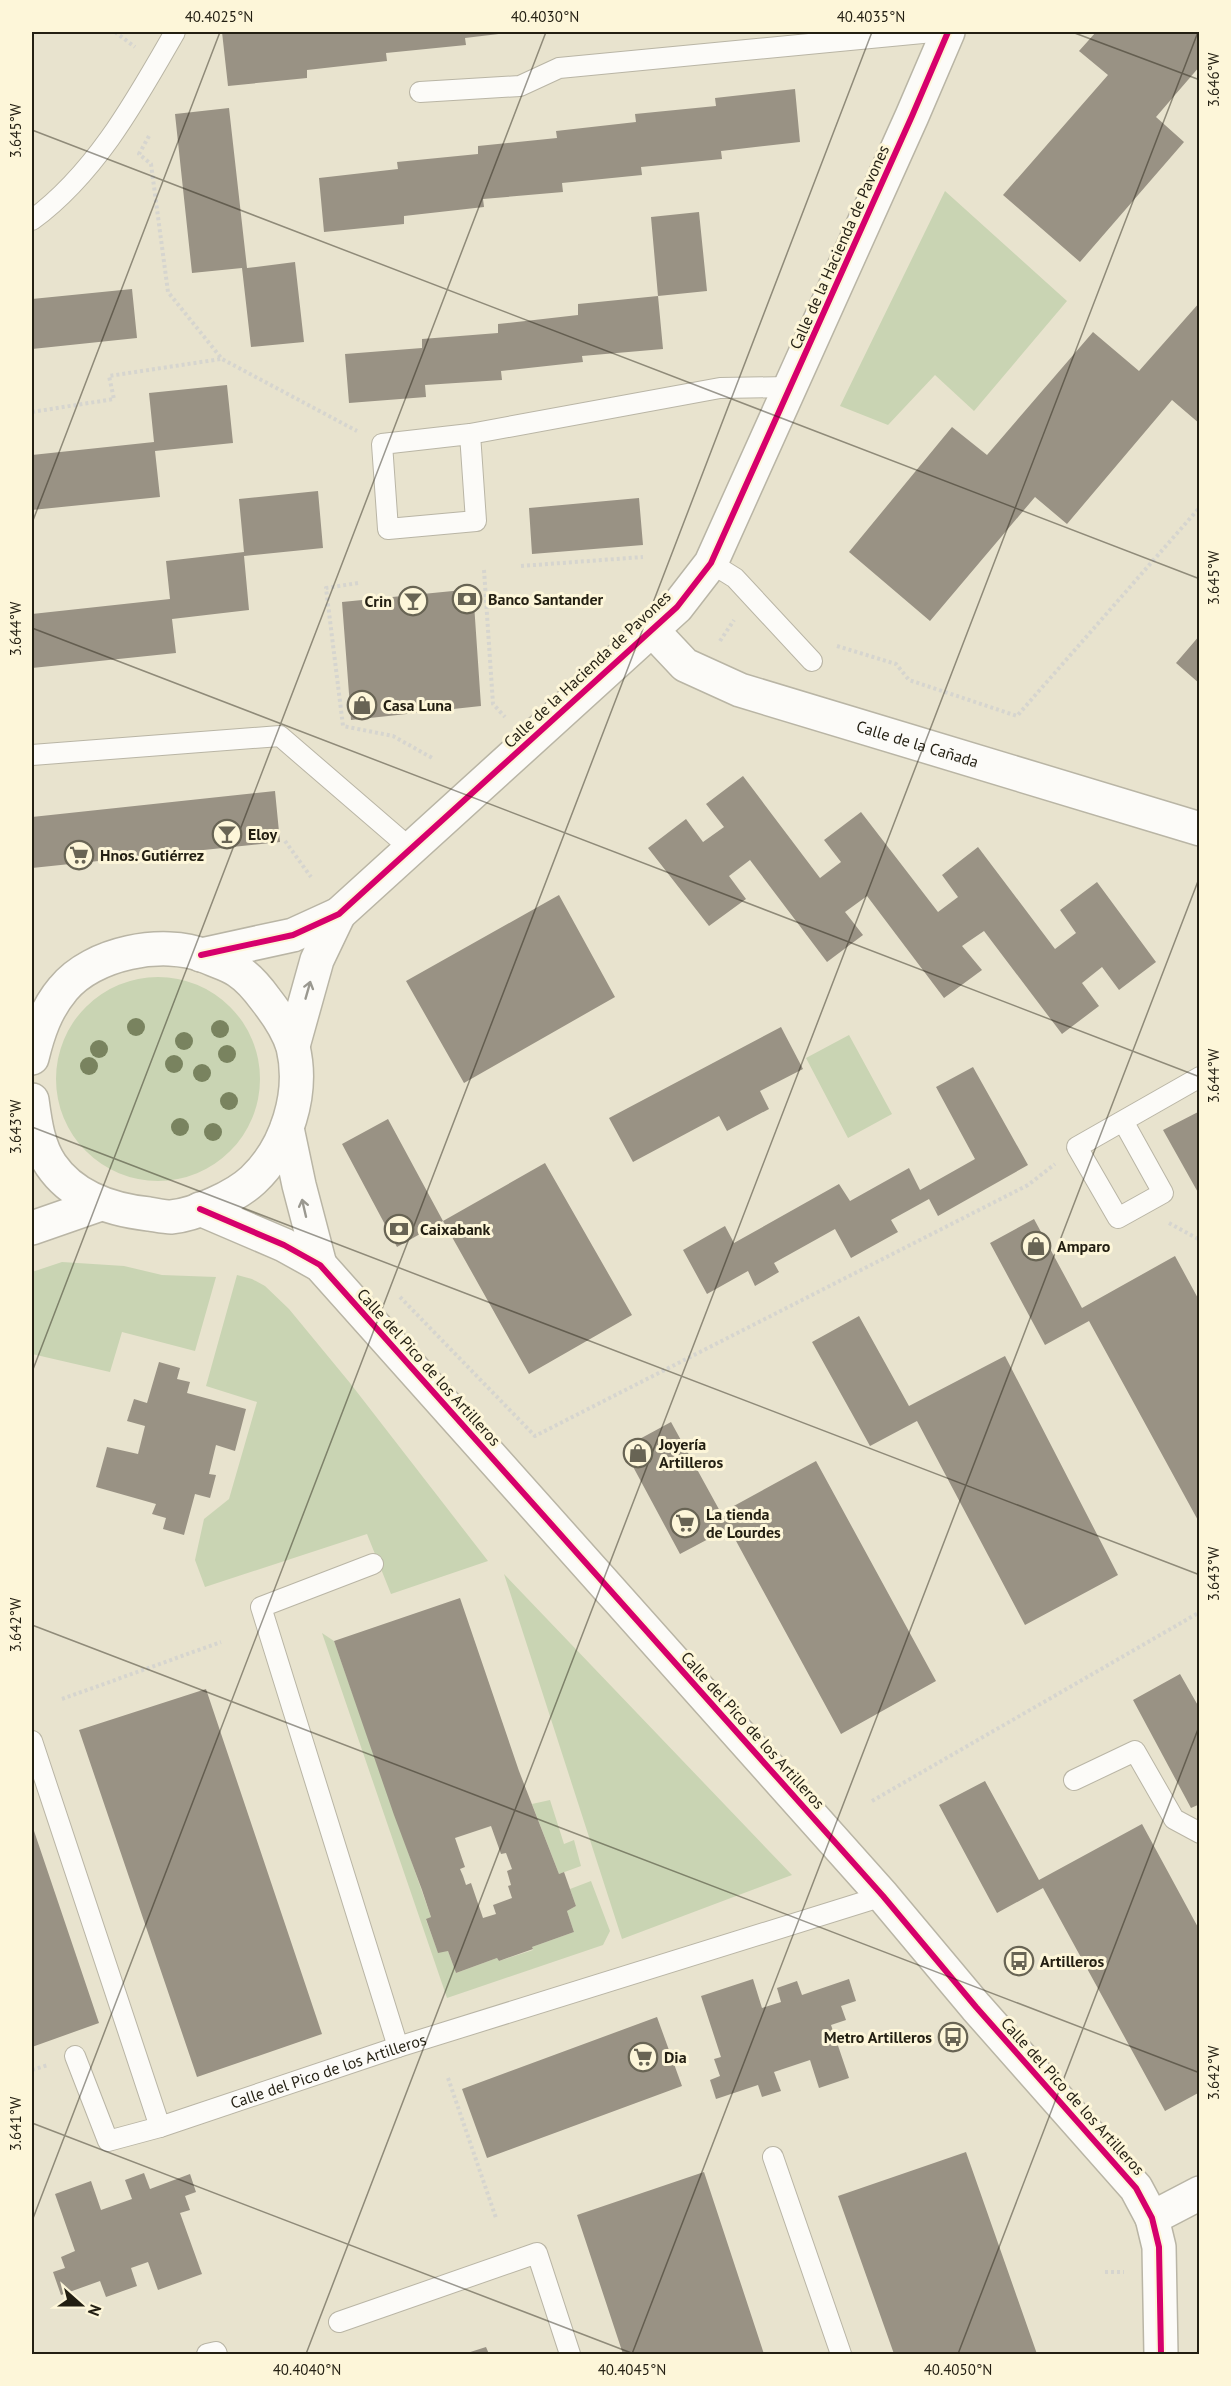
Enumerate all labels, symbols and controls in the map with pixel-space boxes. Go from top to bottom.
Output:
text: 40.4025°N [185,7,253,26]
text: 40.4030°N [511,7,579,26]
text: 40.4035°N [837,7,905,26]
text: 3.646°W [1204,52,1223,107]
text: 3.645°W [6,103,25,158]
street label: Calle de la Hacienda de Pavones [785,142,893,352]
text: 3.645°W [1204,550,1223,605]
bank icon: Banco Santander [451,583,483,615]
bar icon: Crin [397,585,429,617]
street label: Calle de la Hacienda de Pavones [499,586,675,752]
place label: Banco Santander [488,589,604,609]
place label: Crin [365,591,392,611]
text: 3.644°W [6,601,25,656]
shop icon: Casa Luna [346,689,378,721]
place label: Casa Luna [383,695,452,715]
street label: Calle de la Cañada [854,716,981,772]
bar icon: Eloy [211,818,243,850]
place label: Eloy [248,824,277,844]
supermarket icon: Hnos. Gutiérrez [63,839,95,871]
place label: Hnos. Gutiérrez [100,845,204,865]
one-way arrow [303,981,315,1000]
text: 3.644°W [1204,1048,1223,1103]
text: 3.643°W [6,1099,25,1154]
one-way arrow [298,1199,310,1218]
bank icon: Caixabank [383,1213,415,1245]
place label: Caixabank [420,1219,491,1239]
shop icon: Amparo [1020,1230,1052,1262]
place label: Amparo [1057,1236,1111,1256]
street label: Calle del Pico de los Artilleros [353,1284,505,1450]
place label: Joyería Artilleros [658,1434,723,1472]
shop icon: Joyería Artilleros [622,1437,654,1469]
place label: La tienda de Lourdes [706,1504,781,1542]
supermarket icon: La tienda de Lourdes [669,1507,701,1539]
text: 3.643°W [1204,1546,1223,1601]
text: 3.642°W [6,1597,25,1652]
street label: Calle del Pico de los Artilleros [677,1647,829,1813]
bus stop icon: Artilleros [1003,1945,1035,1977]
place label: Artilleros [1040,1951,1104,1971]
street label: Calle del Pico de los Artilleros [997,2013,1149,2179]
bus stop icon: Metro Artilleros [937,2021,969,2053]
place label: Metro Artilleros [824,2027,932,2047]
street label: Calle del Pico de los Artilleros [228,2029,429,2113]
supermarket icon: Dia [627,2041,659,2073]
text: 3.642°W [1204,2045,1223,2100]
place label: Dia [664,2047,687,2067]
text: 3.641°W [6,2096,25,2151]
north arrow [51,2275,111,2335]
text: N [84,2302,106,2319]
text: 40.4040°N [273,2360,341,2379]
text: 40.4045°N [598,2360,666,2379]
text: 40.4050°N [924,2360,992,2379]

